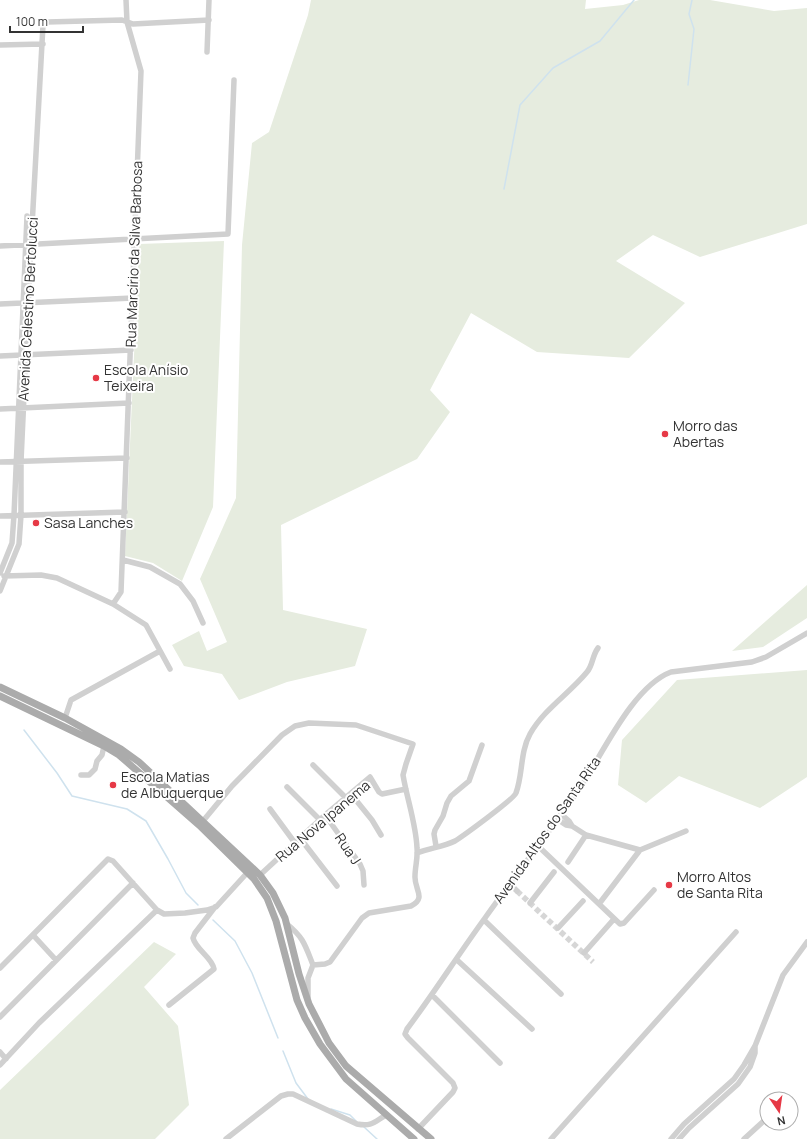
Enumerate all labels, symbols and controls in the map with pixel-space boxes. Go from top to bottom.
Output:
scale bar [10,8,83,34]
text: 100 m [16,13,48,30]
street label: Rua Marcírio da Silva Barbosa [121,160,146,348]
street label: Avenida Celestino Bertolucci [13,217,42,401]
place label: Escola Anísio Teixeira [104,360,188,395]
marker: Escola Anísio Teixeira [91,373,101,383]
place label: Morro das Abertas [673,416,738,451]
marker: Morro das Abertas [660,429,670,439]
place label: Sasa Lanches [44,513,133,532]
marker: Sasa Lanches [31,518,41,528]
street label: Avenida Altos do Santa Rita [489,753,605,907]
place label: Escola Matias de Albuquerque [121,767,224,802]
street label: Rua Nova Ipanema [271,775,374,866]
marker: Escola Matias de Albuquerque [108,780,118,790]
street label: Rua J [331,829,366,868]
place label: Morro Altos de Santa Rita [677,867,763,902]
marker: Morro Altos de Santa Rita [664,880,674,890]
north arrow [759,1091,799,1131]
text: N [776,1113,787,1129]

